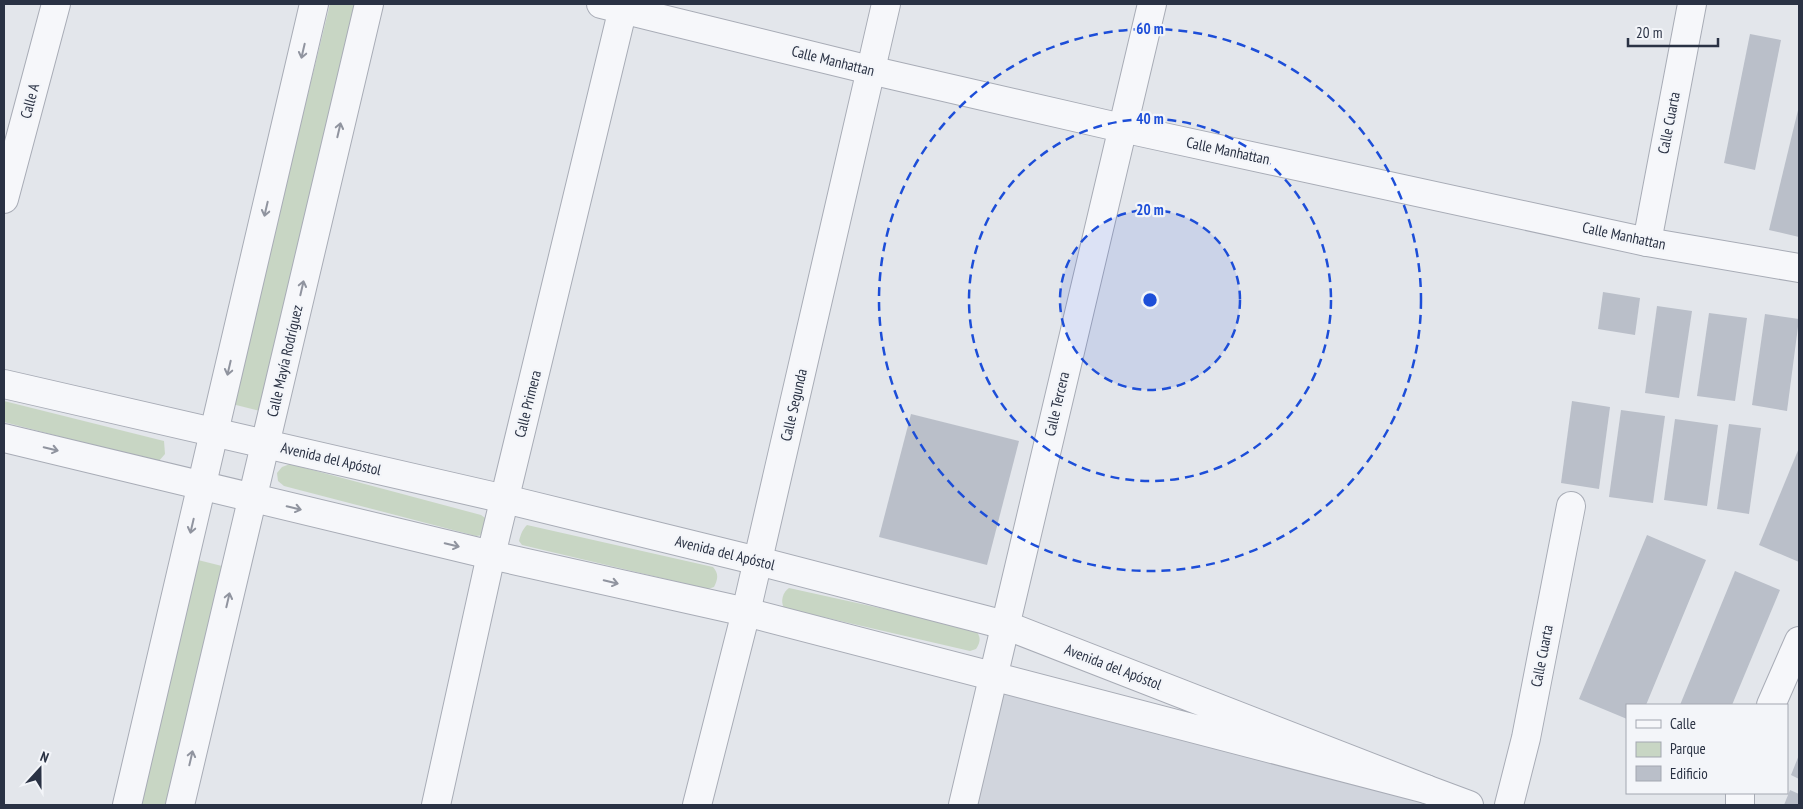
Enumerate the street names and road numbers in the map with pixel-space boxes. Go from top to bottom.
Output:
street label: Calle Manhattan [790,41,876,80]
street label: Calle A [16,80,44,121]
street label: Calle Cuarta [1653,90,1684,156]
street label: Calle Manhattan [1185,132,1271,169]
street label: Calle Manhattan [1581,217,1667,254]
street label: Calle Mayía Rodríguez [262,303,307,419]
street label: Calle Segunda [776,367,811,443]
street label: Calle Primera [510,368,545,440]
street label: Calle Tercera [1040,370,1073,438]
street label: Avenida del Apóstol [279,438,384,479]
street label: Avenida del Apóstol [673,531,778,574]
street label: Calle Cuarta [1526,623,1557,689]
street label: Avenida del Apóstol [1062,639,1165,694]

